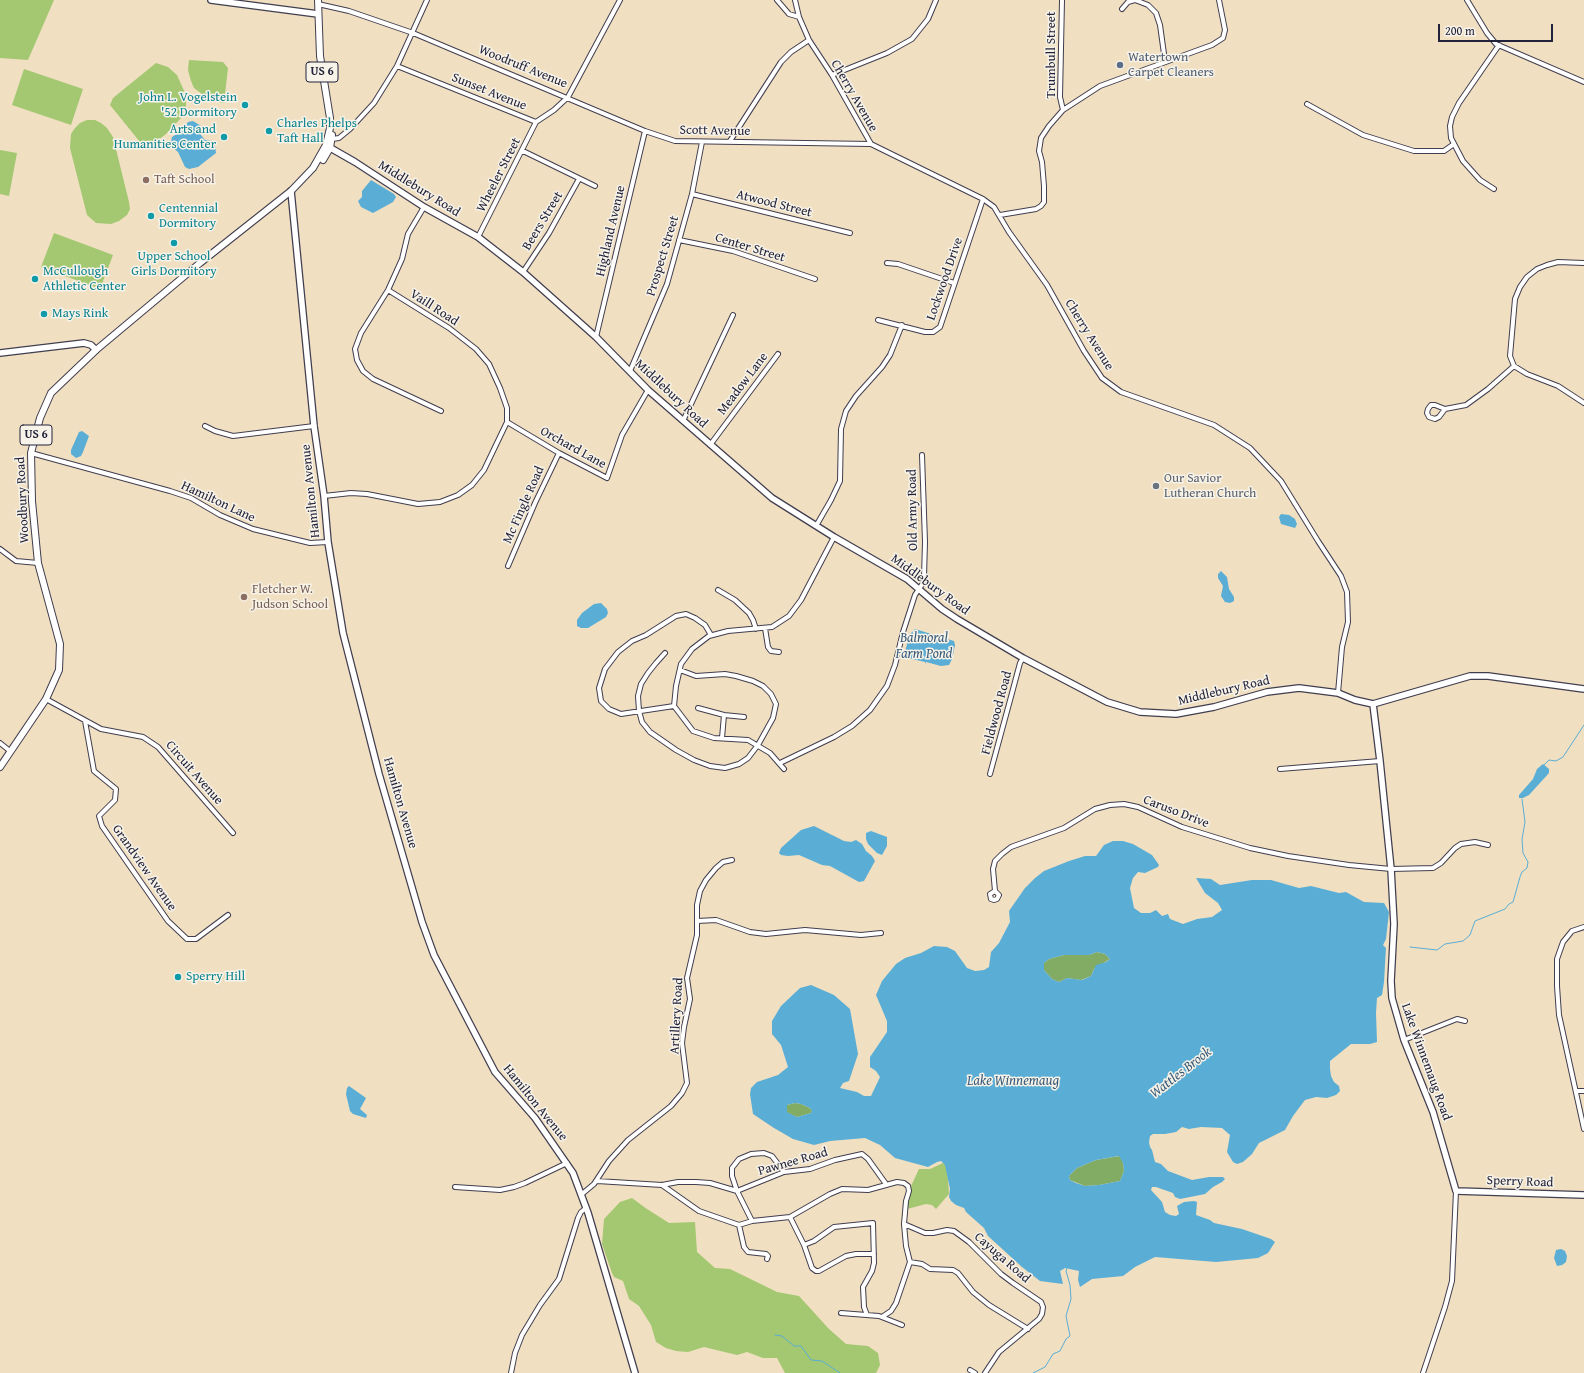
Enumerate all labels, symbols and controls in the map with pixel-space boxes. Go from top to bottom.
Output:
street label: Trumbull Street [1044,11,1060,99]
scale bar [1440,16,1555,42]
text: 200 m [1445,22,1475,39]
street label: Woodruff Avenue [476,42,570,92]
place label: Watertown Carpet Cleaners [1128,50,1214,81]
street label: Cherry Avenue [827,57,881,135]
marker: Watertown Carpet Cleaners [1115,60,1125,70]
road number: US 6 [306,62,338,82]
street label: Sunset Avenue [449,70,529,114]
place label: John L. Vogelstein '52 Dormitory [139,90,237,121]
marker: John L. Vogelstein '52 Dormitory [240,100,250,110]
place label: Charles Phelps Taft Hall [277,116,357,147]
place label: Arts and Humanities Center [114,122,216,153]
street label: Scott Avenue [680,123,750,139]
marker: Charles Phelps Taft Hall [264,126,274,136]
marker: Arts and Humanities Center [219,132,229,142]
street label: Wheeler Street [474,135,524,215]
street label: Middlebury Road [375,158,463,220]
place label: Taft School [154,172,215,188]
marker: Taft School [141,175,151,185]
street label: Highland Avenue [593,184,629,278]
street label: Atwood Street [735,187,813,221]
street label: Beers Street [519,189,567,253]
place label: Centennial Dormitory [159,201,218,232]
marker: Centennial Dormitory [146,211,156,221]
street label: Prospect Street [643,214,683,298]
street label: Center Street [713,230,787,266]
street label: Lockwood Drive [924,236,966,322]
marker: Upper School Girls Dormitory [169,238,179,248]
place label: Upper School Girls Dormitory [131,249,217,280]
place label: McCullough Athletic Center [43,264,126,295]
marker: McCullough Athletic Center [30,274,40,284]
street label: Vaill Road [407,287,461,329]
street label: Cherry Avenue [1061,297,1117,373]
place label: Mays Rink [52,306,108,322]
marker: Mays Rink [39,309,49,319]
street label: Meadow Lane [714,350,772,418]
street label: Middlebury Road [631,356,711,432]
street label: Orchard Lane [537,423,609,473]
road number: US 6 [20,425,52,445]
street label: Hamilton Avenue [298,443,324,539]
street label: Woodbury Road [13,456,33,544]
street label: Mc Fingle Road [500,464,548,546]
street label: Old Army Road [904,469,922,551]
place label: Our Savior Lutheran Church [1164,471,1256,502]
street label: Hamilton Lane [178,478,258,526]
marker: Our Savior Lutheran Church [1151,481,1161,491]
street label: Middlebury Road [888,551,972,619]
place label: Fletcher W. Judson School [252,582,328,613]
marker: Fletcher W. Judson School [239,592,249,602]
water label: Balmoral Farm Pond [895,630,953,662]
street label: Fieldwood Road [978,669,1016,757]
street label: Middlebury Road [1177,673,1271,709]
street label: Circuit Avenue [162,738,226,808]
street label: Hamilton Avenue [380,756,420,850]
street label: Caruso Drive [1141,792,1211,832]
street label: Grandview Avenue [108,822,180,914]
place label: Sperry Hill [186,969,245,985]
marker: Sperry Hill [173,972,183,982]
street label: Artillery Road [667,977,687,1055]
street label: Lake Winnemaug Road [1398,1001,1454,1123]
water label: Wattles Brook [1147,1044,1215,1102]
street label: Hamilton Avenue [499,1062,571,1144]
water label: Lake Winnemaug [967,1073,1059,1089]
street label: Pawnee Road [756,1145,830,1179]
street label: Sperry Road [1486,1173,1554,1191]
street label: Cayuga Road [971,1229,1033,1287]

